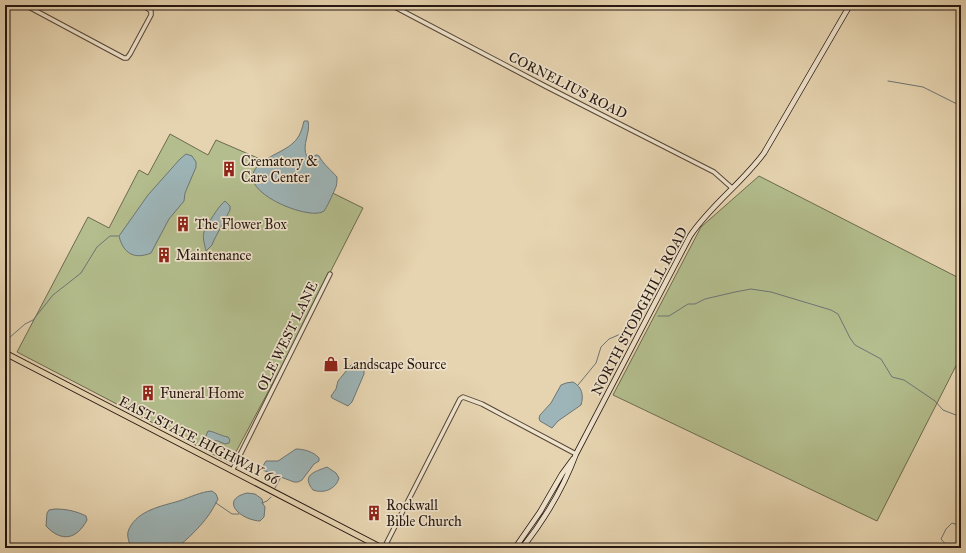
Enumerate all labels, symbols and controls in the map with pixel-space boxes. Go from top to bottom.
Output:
street label: CORNELIUS ROAD [506,48,630,123]
place label: Crematory & Care Center [241,153,318,186]
building icon: Crematory & Care Center [220,160,238,178]
building icon: The Flower Box [174,215,192,233]
place label: The Flower Box [195,216,288,233]
street label: NORTH STODGHILL ROAD [588,224,691,398]
building icon: Maintenance [155,246,173,264]
place label: Maintenance [176,247,251,264]
street label: OLE WEST LANE [254,279,321,394]
shop icon: Landscape Source [322,355,340,373]
place label: Landscape Source [343,356,446,373]
building icon: Funeral Home [139,384,157,402]
place label: Funeral Home [160,385,245,402]
street label: EAST STATE HIGHWAY 66 [116,393,282,489]
place label: Rockwall Bible Church [386,497,462,530]
building icon: Rockwall Bible Church [365,504,383,522]

